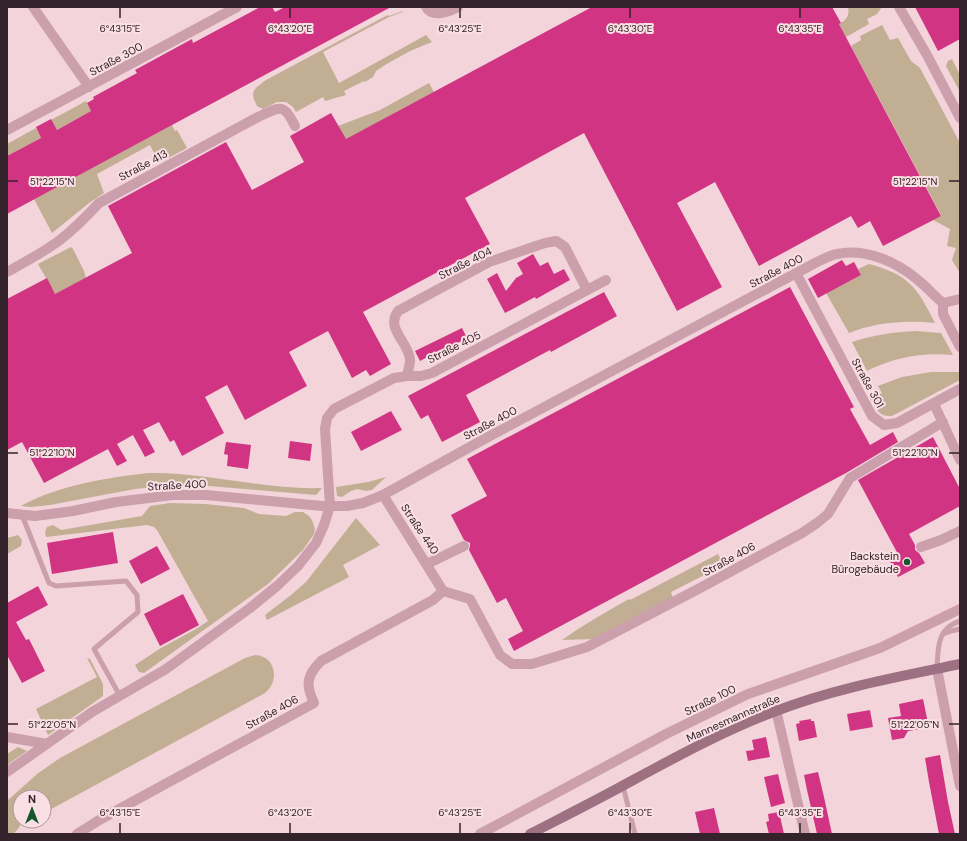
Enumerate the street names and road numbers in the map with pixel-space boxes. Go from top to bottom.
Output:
street label: Straße 300 [87,39,145,79]
street label: Straße 413 [116,146,170,184]
street label: Straße 404 [436,243,494,282]
street label: Straße 400 [747,251,805,291]
street label: Straße 405 [425,327,483,366]
street label: Straße 301 [849,356,887,410]
street label: Straße 400 [461,403,519,443]
street label: Straße 400 [147,476,207,494]
street label: Straße 440 [398,501,442,557]
street label: Straße 406 [700,539,758,579]
street label: Straße 100 [682,682,738,718]
street label: Mannesmannstraße [684,691,782,745]
street label: Straße 406 [243,692,301,732]

